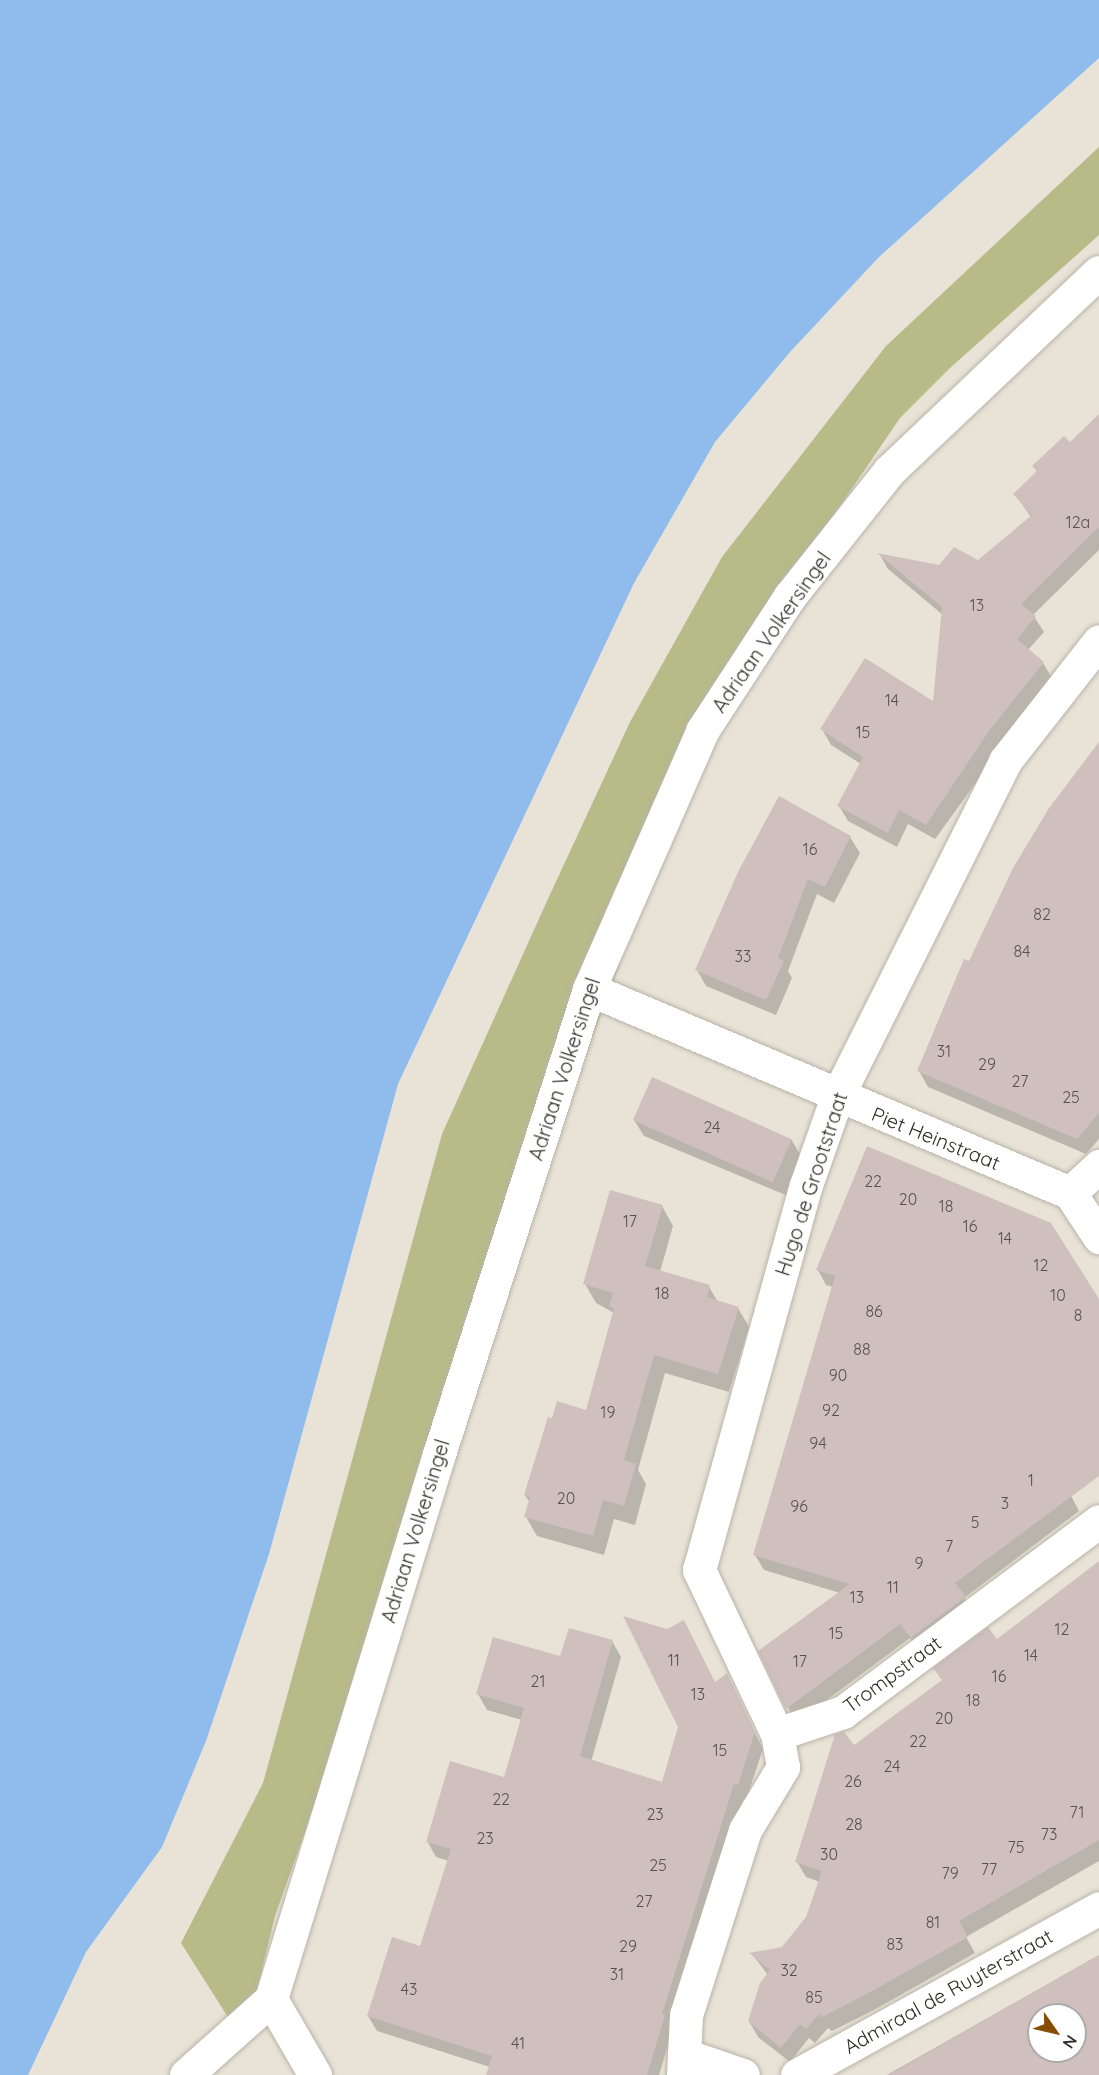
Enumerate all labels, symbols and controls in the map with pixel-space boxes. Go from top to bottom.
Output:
house number: 12a [1066,512,1090,532]
street label: Adriaan Volkersingel [707,547,835,717]
house number: 13 [970,595,984,615]
house number: 14 [885,690,899,710]
house number: 15 [856,722,870,742]
house number: 16 [803,839,817,859]
house number: 82 [1033,904,1051,924]
house number: 84 [1013,941,1031,961]
house number: 33 [735,946,751,966]
street label: Adriaan Volkersingel [523,975,605,1163]
house number: 31 [937,1041,951,1061]
house number: 29 [978,1054,996,1074]
house number: 27 [1012,1071,1028,1091]
house number: 25 [1062,1087,1080,1107]
street label: Hugo de Grootstraat [770,1089,852,1279]
street label: Piet Heinstraat [868,1101,1004,1175]
house number: 24 [703,1117,721,1137]
house number: 22 [864,1171,882,1191]
house number: 20 [899,1189,917,1209]
house number: 18 [939,1196,953,1216]
house number: 17 [623,1211,637,1231]
house number: 16 [963,1216,977,1236]
house number: 14 [998,1228,1012,1248]
house number: 12 [1034,1255,1048,1275]
house number: 18 [655,1283,669,1303]
house number: 10 [1050,1285,1066,1305]
house number: 86 [865,1301,883,1321]
house number: 8 [1074,1305,1082,1325]
house number: 88 [853,1339,871,1359]
house number: 90 [829,1365,847,1385]
house number: 92 [822,1400,840,1420]
house number: 19 [601,1402,615,1422]
house number: 94 [809,1433,827,1453]
street label: Adriaan Volkersingel [376,1436,454,1626]
house number: 1 [1028,1470,1034,1490]
house number: 20 [557,1488,575,1508]
house number: 3 [1001,1493,1009,1513]
house number: 96 [790,1496,808,1516]
house number: 5 [971,1512,979,1532]
house number: 7 [945,1536,953,1556]
house number: 9 [915,1553,923,1573]
house number: 11 [887,1577,899,1597]
house number: 13 [850,1587,864,1607]
house number: 12 [1055,1619,1069,1639]
house number: 15 [829,1623,843,1643]
street label: Trompstraat [838,1630,946,1718]
house number: 14 [1024,1645,1038,1665]
house number: 11 [668,1650,680,1670]
house number: 17 [793,1651,807,1671]
house number: 16 [992,1666,1006,1686]
house number: 21 [531,1671,545,1691]
house number: 13 [691,1684,705,1704]
house number: 18 [966,1690,980,1710]
house number: 20 [935,1708,953,1728]
house number: 22 [909,1731,927,1751]
house number: 15 [713,1740,727,1760]
house number: 24 [883,1756,901,1776]
house number: 26 [844,1771,862,1791]
house number: 22 [492,1789,510,1809]
house number: 71 [1070,1802,1084,1822]
house number: 23 [646,1804,664,1824]
house number: 28 [845,1814,863,1834]
house number: 73 [1041,1824,1057,1844]
house number: 23 [476,1828,494,1848]
house number: 75 [1008,1837,1024,1857]
house number: 30 [820,1844,838,1864]
house number: 25 [649,1855,667,1875]
house number: 77 [981,1859,997,1879]
house number: 79 [941,1863,959,1883]
house number: 27 [636,1891,652,1911]
house number: 81 [926,1912,940,1932]
street label: Admiraal de Ruyterstraat [839,1924,1057,2058]
house number: 83 [886,1934,904,1954]
house number: 29 [619,1936,637,1956]
house number: 32 [780,1960,798,1980]
house number: 31 [610,1964,624,1984]
house number: 43 [401,1979,417,1999]
house number: 85 [805,1987,823,2007]
north arrow [1027,2003,1087,2063]
text: N [1059,2031,1082,2052]
house number: 41 [511,2033,525,2053]

